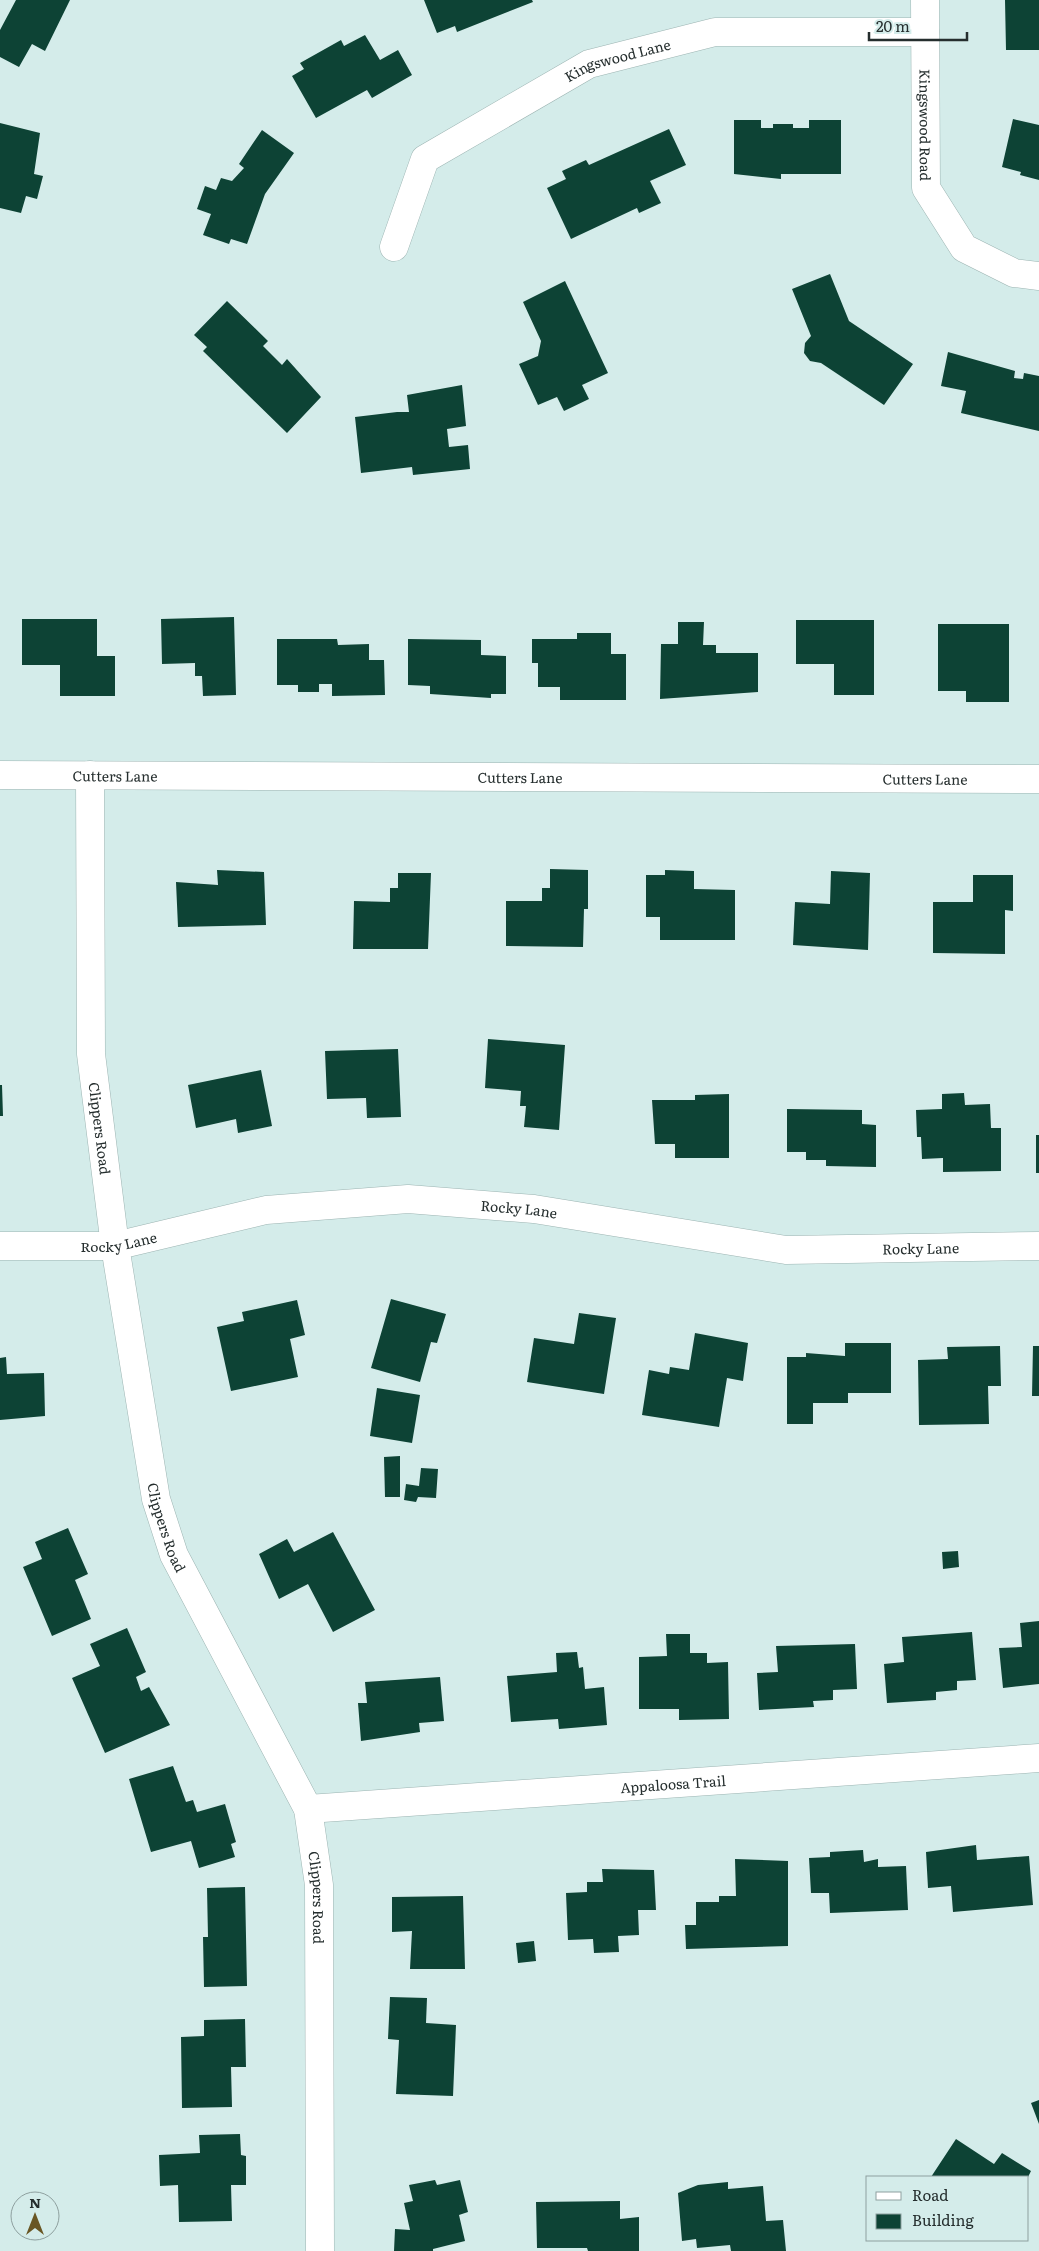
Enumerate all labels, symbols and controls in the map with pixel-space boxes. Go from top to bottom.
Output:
scale bar [869,10,966,42]
text: 20 m [876,14,910,37]
street label: Kingswood Lane [560,34,672,86]
street label: Kingswood Road [915,69,936,182]
street label: Cutters Lane [72,765,158,786]
street label: Cutters Lane [477,767,563,787]
street label: Cutters Lane [882,768,968,789]
street label: Clippers Road [85,1081,116,1176]
street label: Rocky Lane [480,1195,559,1223]
street label: Rocky Lane [81,1226,159,1256]
street label: Rocky Lane [882,1237,959,1258]
street label: Clippers Road [144,1481,191,1576]
street label: Appaloosa Trail [620,1770,727,1797]
street label: Clippers Road [304,1850,329,1944]
legend [866,2176,1029,2241]
text: Road [912,2183,948,2206]
north arrow [10,2191,60,2241]
text: N [29,2192,41,2212]
text: Building [912,2208,974,2231]

